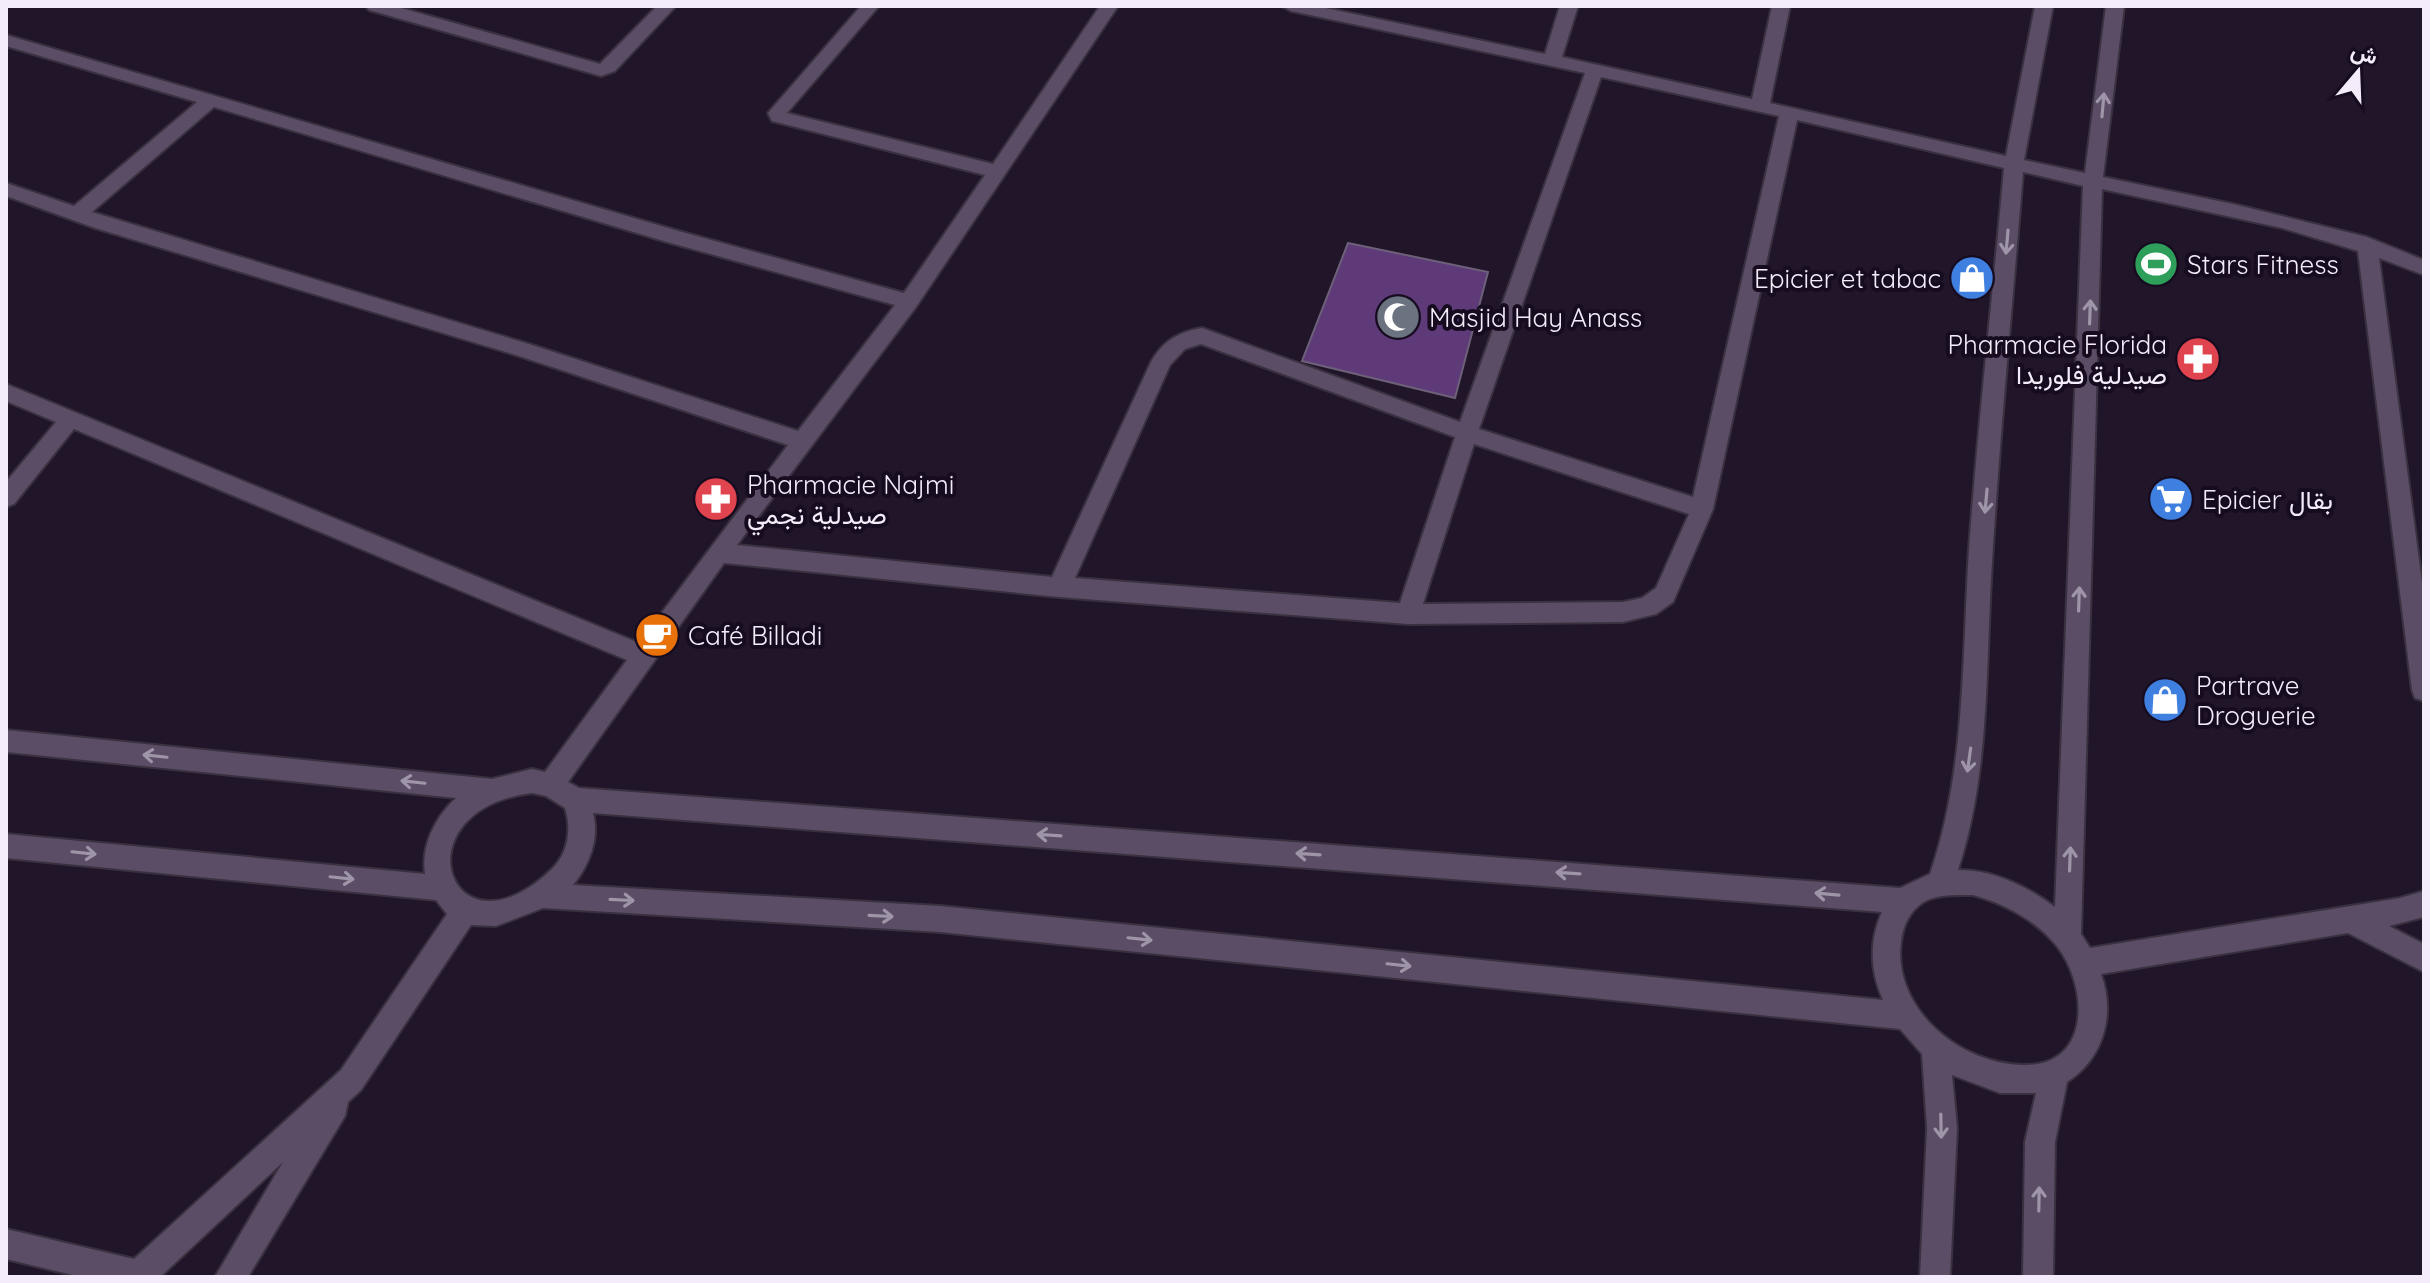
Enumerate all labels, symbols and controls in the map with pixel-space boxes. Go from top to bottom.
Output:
north arrow [2318,32,2398,112]
text: ش [2347,36,2382,71]
one-way arrow [2096,92,2111,119]
one-way arrow [1999,228,2014,254]
sports icon: Stars Fitness [2132,240,2180,288]
place label: Stars Fitness [2187,248,2339,281]
shop icon: Epicier et tabac [1948,254,1996,302]
place label: Epicier et tabac [1754,262,1941,295]
mosque icon: Masjid Hay Anass [1374,293,1422,341]
one-way arrow [2082,299,2097,326]
place label: Masjid Hay Anass [1429,301,1642,334]
place label: Pharmacie Florida صيدلية فلوريدا [1947,328,2167,391]
pharmacy icon: Pharmacie Florida صيدلية فلوريدا [2174,335,2222,383]
place label: Pharmacie Najmi صيدلية نجمي [747,468,954,536]
pharmacy icon: Pharmacie Najmi صيدلية نجمي [692,475,740,523]
supermarket icon: Epicier بقال [2147,475,2195,523]
place label: Epicier بقال [2202,483,2333,516]
one-way arrow [1978,487,1993,514]
one-way arrow [2071,586,2087,613]
cafe icon: Café Billadi [633,611,681,659]
place label: Café Billadi [688,619,822,652]
place label: Partrave Droguerie [2196,669,2316,732]
shop icon: Partrave Droguerie [2141,676,2189,724]
one-way arrow [1961,747,1976,772]
one-way arrow [142,749,168,764]
one-way arrow [400,774,427,789]
one-way arrow [1036,827,1063,842]
one-way arrow [70,846,97,861]
one-way arrow [1295,846,1322,861]
one-way arrow [2063,846,2078,873]
one-way arrow [1555,866,1582,881]
one-way arrow [328,871,355,886]
one-way arrow [1814,887,1841,902]
one-way arrow [608,893,635,908]
one-way arrow [867,908,894,923]
one-way arrow [1126,932,1153,947]
one-way arrow [1385,958,1412,973]
one-way arrow [1934,1112,1949,1139]
one-way arrow [2031,1186,2047,1213]

